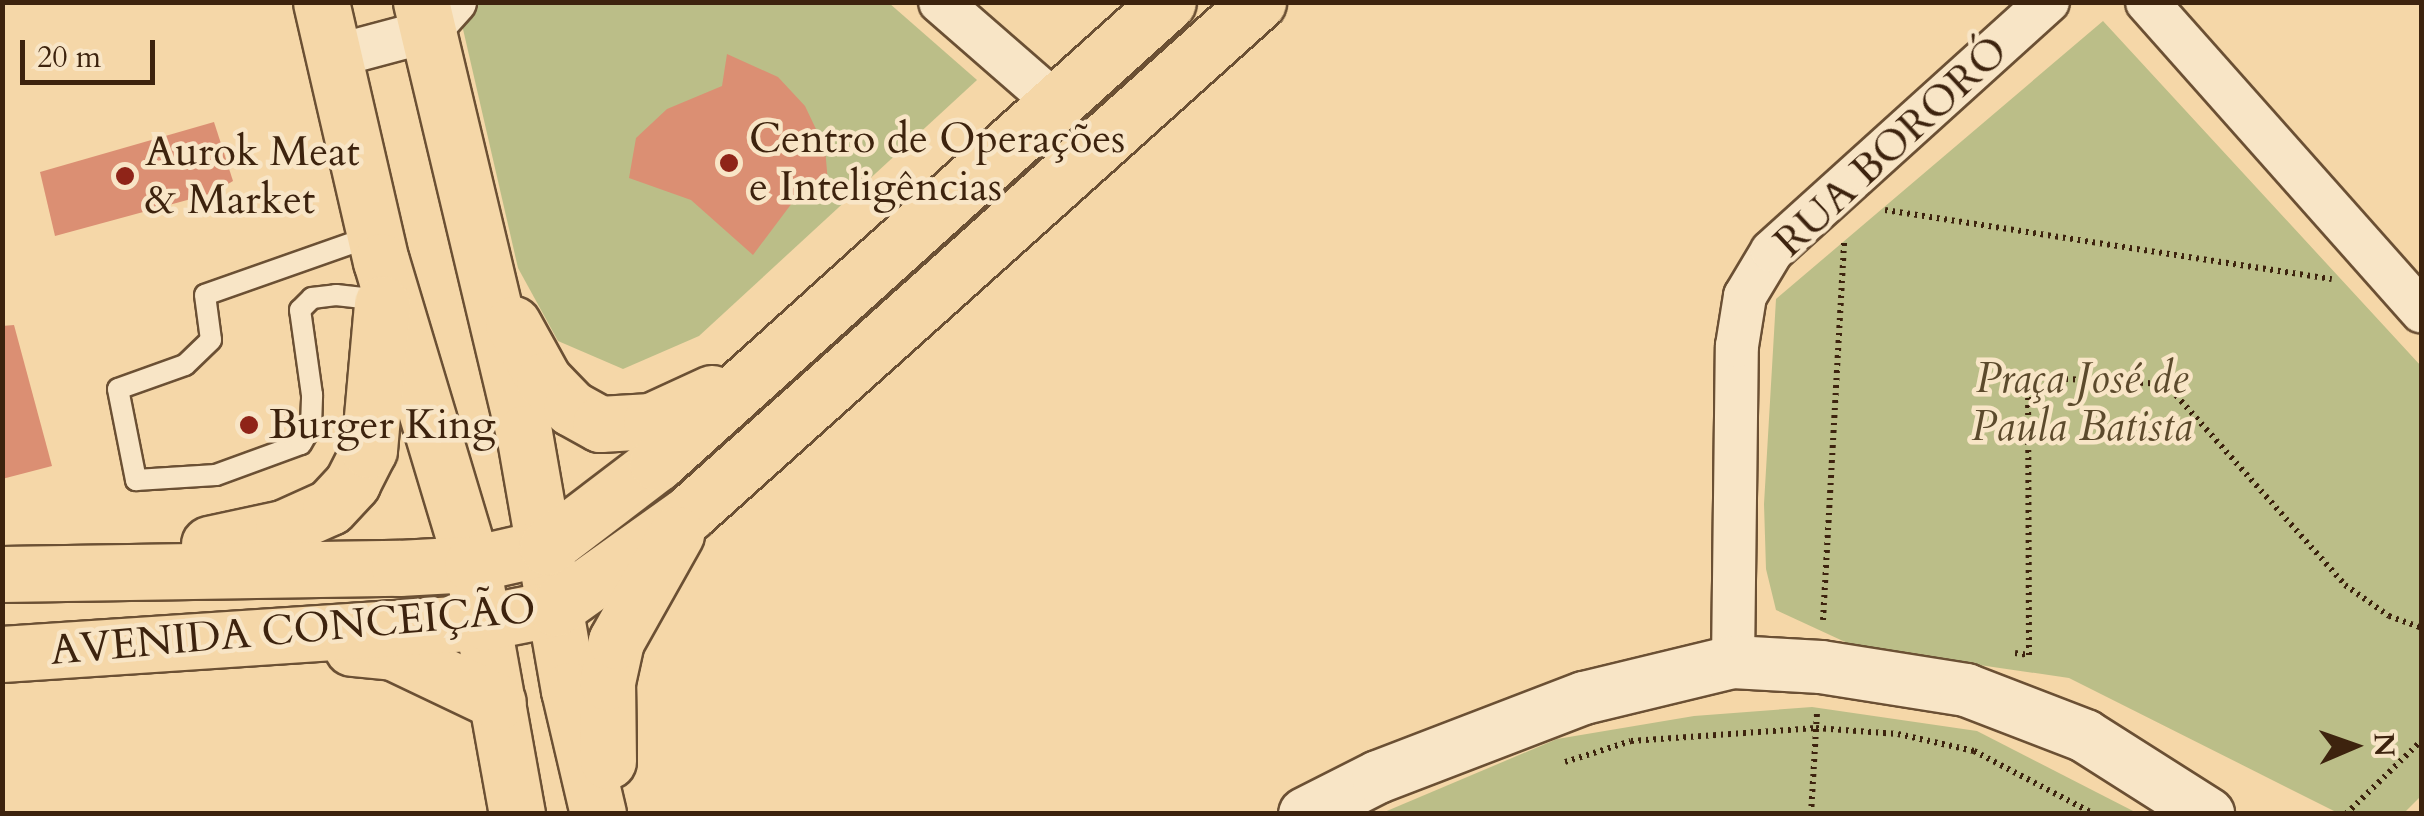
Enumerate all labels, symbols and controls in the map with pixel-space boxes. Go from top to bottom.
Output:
scale bar [25,20,160,82]
street label: RUA BORORÓ [1764,28,2016,268]
text: 20 m [37,37,101,78]
place label: Centro de Operações e Inteligências [749,114,1125,212]
place label: Aurok Meat & Market [145,127,360,225]
marker: Centro de Operações e Inteligências [718,152,740,174]
marker: Aurok Meat & Market [114,165,136,187]
park label: Praça José de Paula Batista [1971,354,2193,452]
place label: Burger King [269,400,496,450]
marker: Burger King [238,414,260,436]
street label: AVENIDA CONCEIÇÃO [48,584,538,676]
north arrow [2304,696,2404,796]
text: N [2365,732,2403,758]

